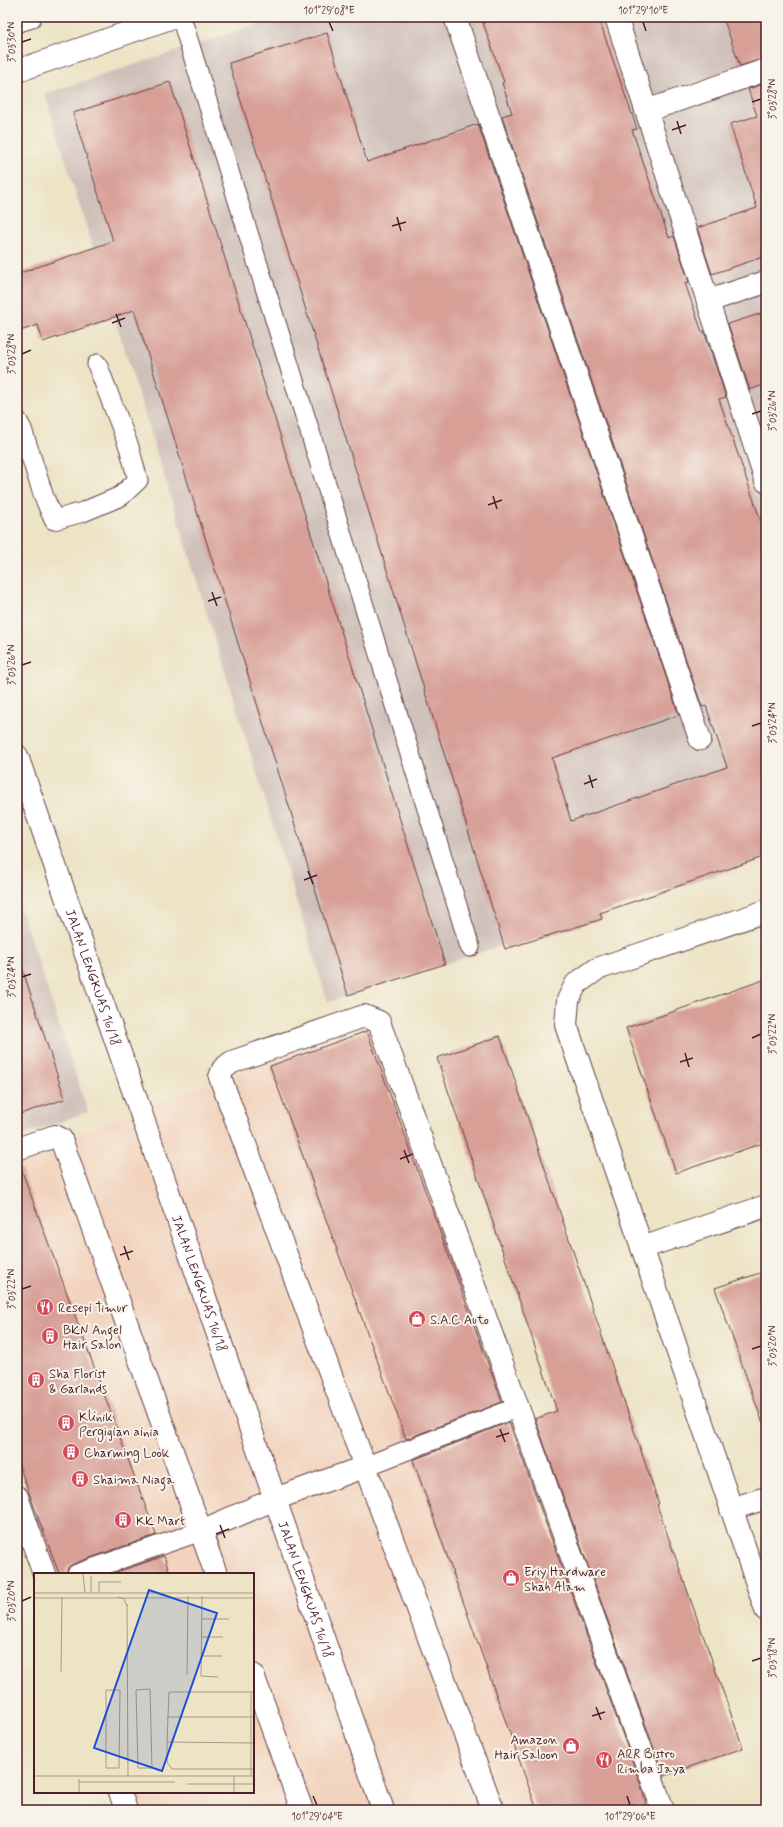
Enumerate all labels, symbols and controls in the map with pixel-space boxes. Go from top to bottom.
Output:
text: 101°29'08"E [304,4,355,18]
text: 101°29'10"E [618,4,668,18]
text: 3°03'30"N [5,21,19,62]
text: 3°03'28"N [766,78,780,119]
text: 3°03'28"N [5,333,19,374]
text: 3°03'26"N [766,390,780,431]
text: 3°03'26"N [5,644,19,685]
text: 3°03'24"N [766,702,780,744]
street label: JALAN LENGKUAS 16/18 [61,907,124,1048]
text: 3°03'24"N [5,956,19,998]
text: 3°03'22"N [766,1014,780,1054]
street label: JALAN LENGKUAS 16/18 [167,1213,230,1354]
text: 3°03'22"N [5,1269,19,1309]
restaurant icon: Resepi Timur [35,1297,55,1317]
place label: Resepi Timur [58,1300,129,1317]
shop icon: S.A.C Auto [407,1309,427,1329]
place label: S.A.C Auto [430,1312,489,1329]
place label: BKN Angel Hair Salon [63,1322,122,1354]
text: 3°03'20"N [766,1325,780,1366]
building icon: BKN Angel Hair Salon [40,1326,60,1346]
place label: Sha Florist & Garlands [49,1366,107,1398]
building icon: Sha Florist & Garlands [26,1370,46,1390]
place label: Klinik Pergigian ainia [79,1409,159,1442]
building icon: Klinik Pergigian ainia [56,1413,76,1433]
building icon: Charming Look [61,1442,81,1462]
place label: Charming Look [84,1445,170,1463]
building icon: Shaima Niaga [70,1469,90,1489]
place label: Shaima Niaga [93,1472,174,1491]
building icon: KK Mart [113,1510,133,1530]
place label: KK Mart [136,1513,185,1530]
street label: JALAN LENGKUAS 16/18 [273,1519,337,1661]
place label: Eriy Hardware Shah Alam [524,1564,606,1596]
shop icon: Eriy Hardware Shah Alam [501,1568,521,1588]
inset map [34,1573,254,1793]
text: 3°03'20"N [5,1580,19,1621]
text: 3°03'18"N [766,1638,780,1678]
place label: Amazon Hair Saloon [494,1732,558,1764]
shop icon: Amazon Hair Saloon [561,1736,581,1756]
place label: ARR Bistro Rimba Jaya [617,1746,686,1778]
restaurant icon: ARR Bistro Rimba Jaya [594,1750,614,1770]
text: 101°29'04"E [291,1810,343,1824]
text: 101°29'06"E [604,1810,656,1824]

